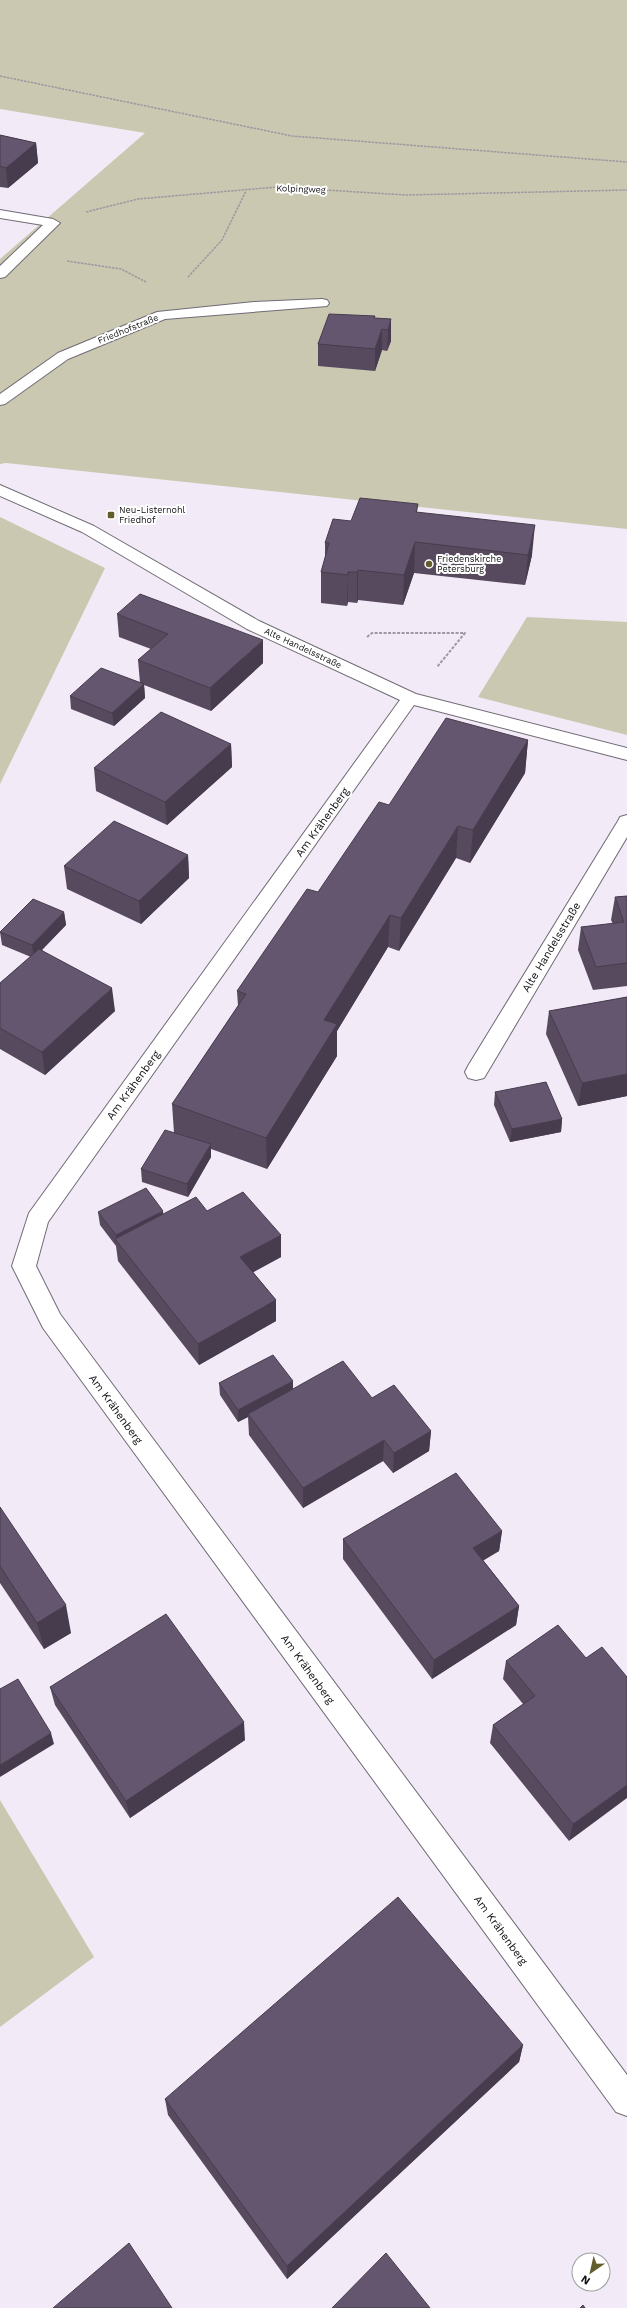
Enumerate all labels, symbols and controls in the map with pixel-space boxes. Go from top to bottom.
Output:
street label: Kolpingweg [276,183,326,195]
street label: Friedhofstraße [96,312,160,346]
place label: Neu-Listernohl Friedhof [119,505,186,525]
marker: Neu-Listernohl Friedhof [106,510,116,520]
place label: Friedenskirche Petersburg [437,554,501,574]
marker: Friedenskirche Petersburg [424,559,434,569]
street label: Alte Handelsstraße [263,626,343,670]
street label: Am Krähenberg [293,785,352,860]
street label: Alte Handelsstraße [519,900,583,995]
street label: Am Krähenberg [104,1048,163,1123]
street label: Am Krähenberg [86,1372,145,1447]
street label: Am Krähenberg [278,1632,337,1707]
street label: Am Krähenberg [471,1893,530,1968]
north arrow [571,2252,611,2292]
text: N [579,2272,593,2288]

